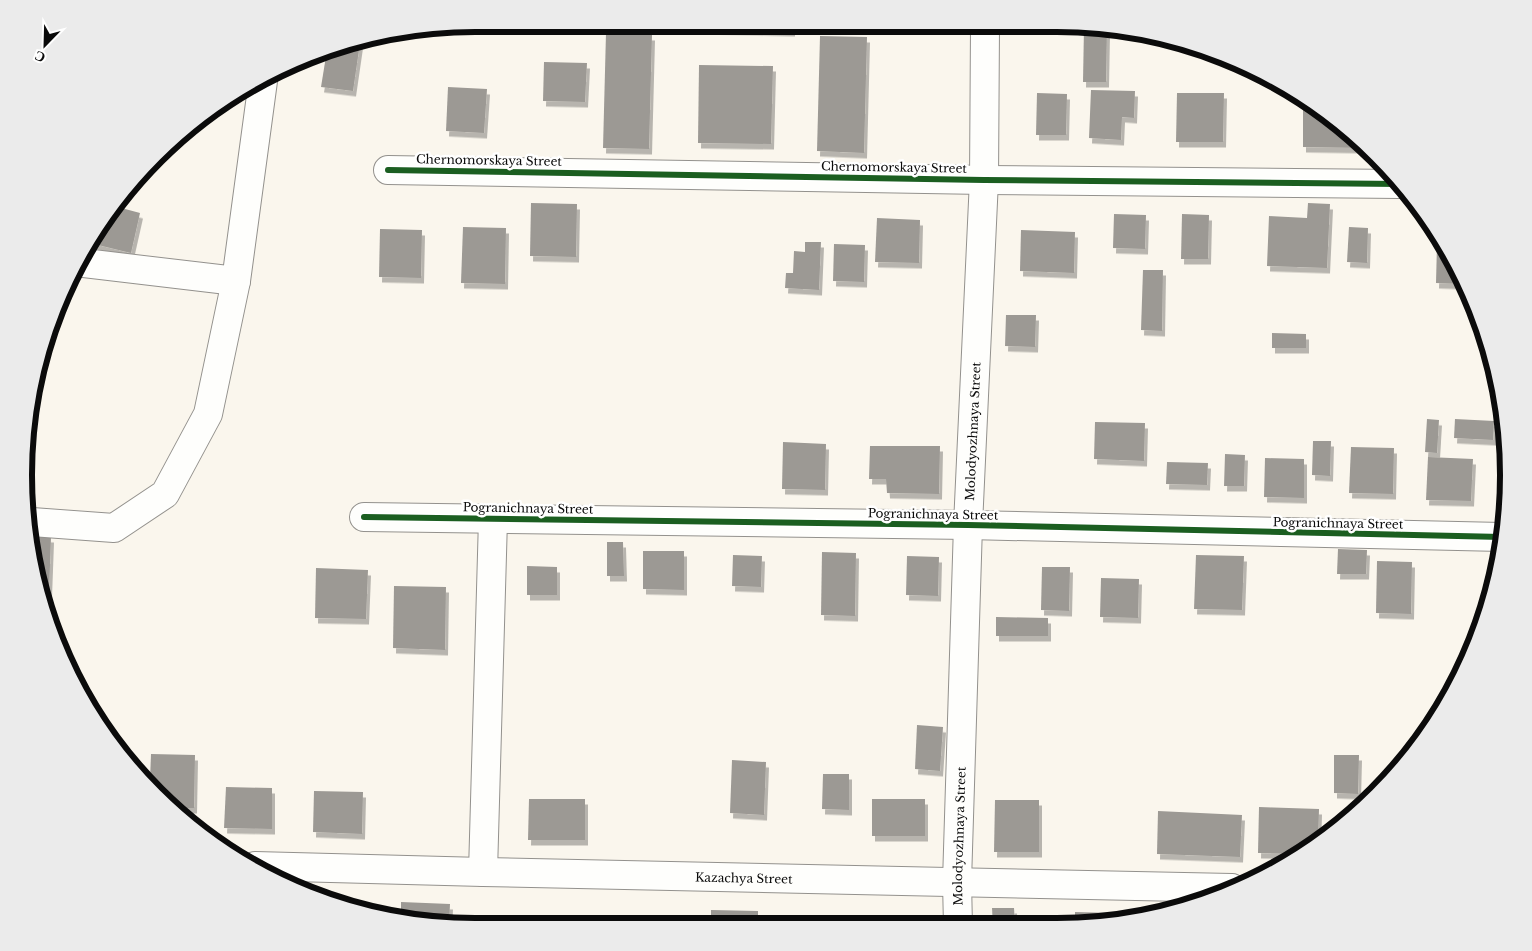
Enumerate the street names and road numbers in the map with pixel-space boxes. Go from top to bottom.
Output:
street label: Chernomorskaya Street [416,151,563,169]
street label: Chernomorskaya Street [821,158,968,176]
street label: Molodyozhnaya Street [962,361,983,501]
street label: Pogranichnaya Street [463,499,594,517]
street label: Pogranichnaya Street [868,505,999,523]
street label: Pogranichnaya Street [1273,514,1404,532]
street label: Molodyozhnaya Street [949,766,968,906]
street label: Kazachya Street [695,869,793,886]

